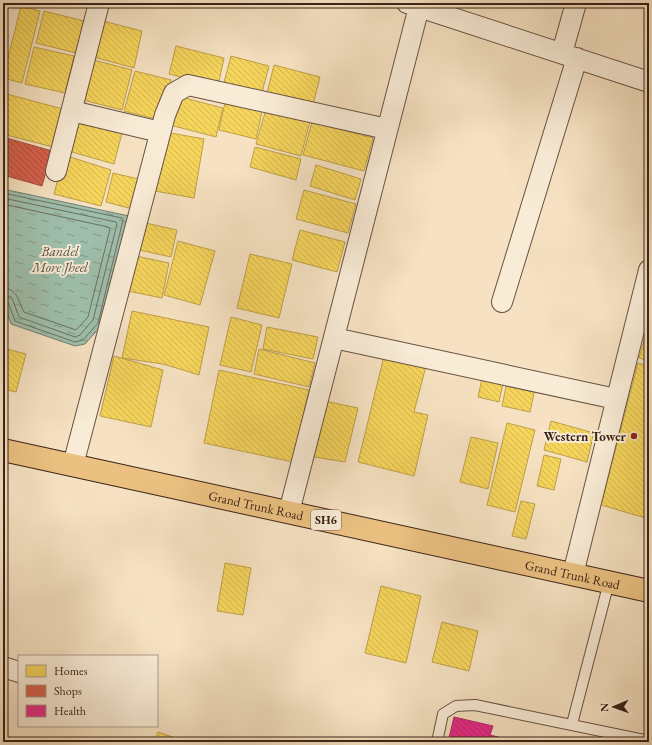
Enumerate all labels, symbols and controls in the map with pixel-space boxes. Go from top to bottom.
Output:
water label: Bandel More Jheel [31,242,89,276]
place label: Western Tower [544,428,627,445]
marker: Western Tower [629,431,639,441]
street label: Grand Trunk Road [207,487,305,524]
road number: SH6 [311,510,341,530]
street label: Grand Trunk Road [524,556,622,593]
legend [18,655,158,727]
text: Homes [54,663,88,679]
text: Shops [54,683,82,699]
north arrow [594,687,634,727]
text: Health [54,703,86,719]
text: N [597,703,611,712]

